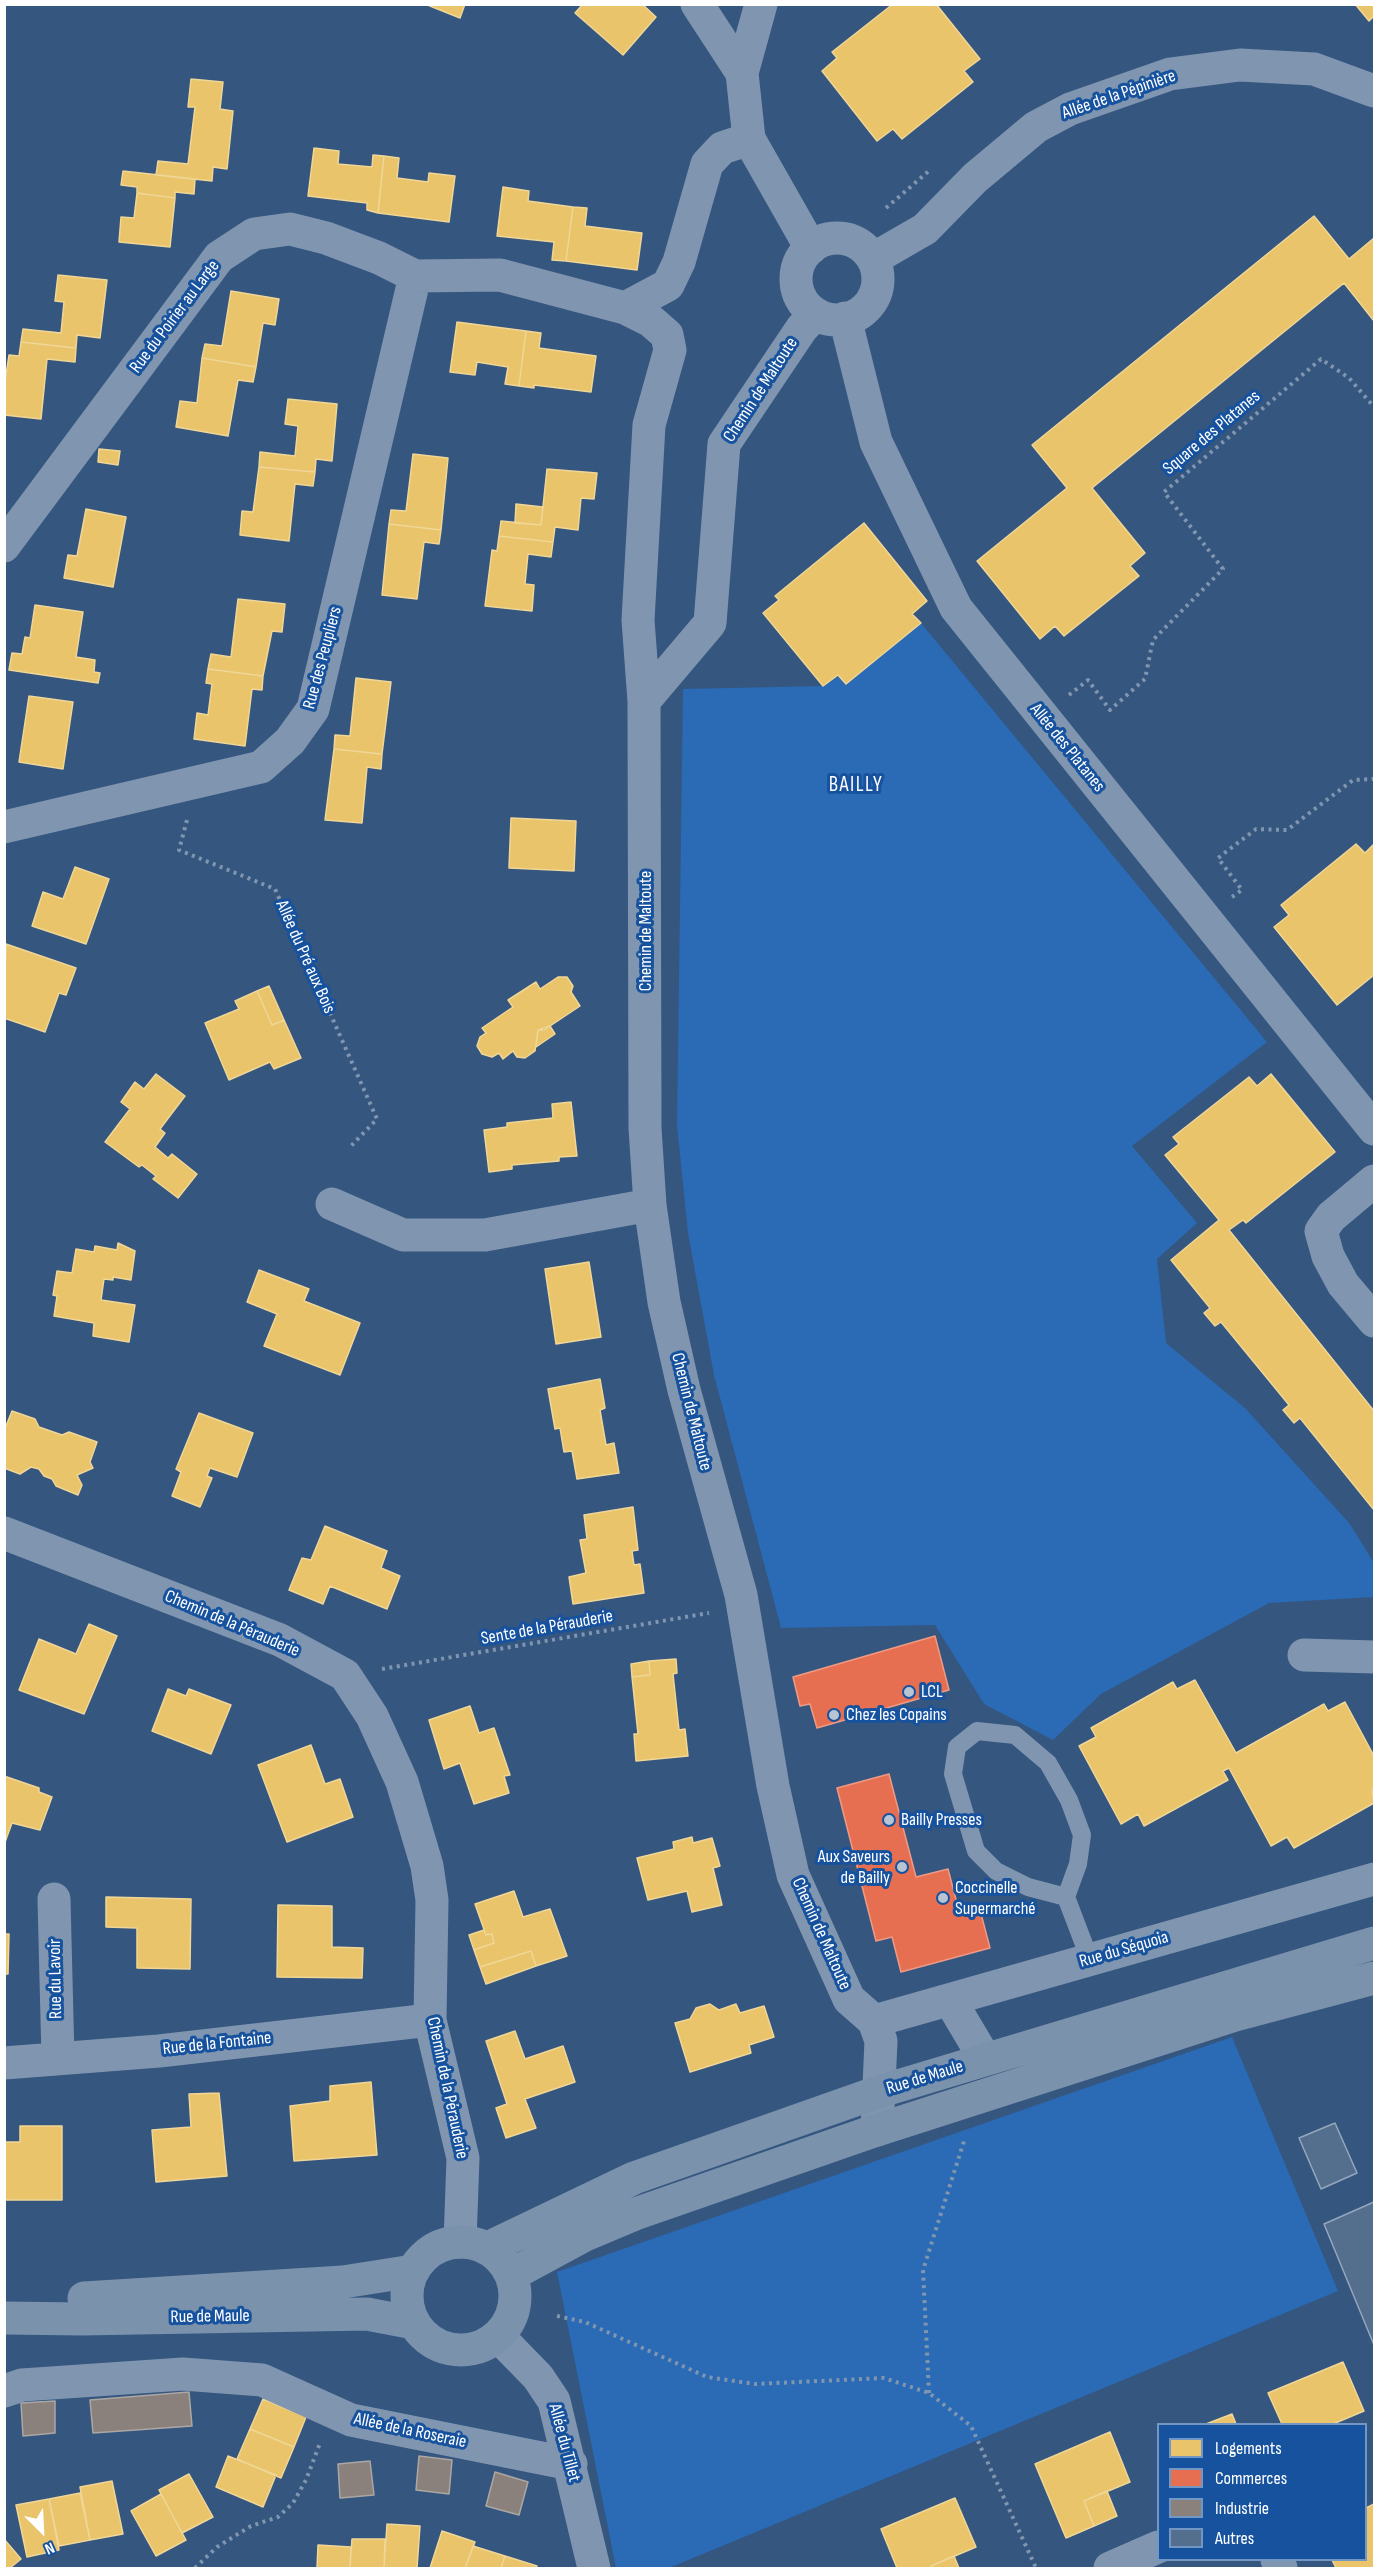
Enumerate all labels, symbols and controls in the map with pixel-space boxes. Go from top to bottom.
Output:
street label: Allée de la Pépinière [1059,65,1179,125]
street label: Rue du Poirier au Large [125,256,225,378]
street label: Chemin de Maltoute [719,334,803,446]
street label: Square des Platanes [1159,386,1265,480]
street label: Rue des Peupliers [299,604,347,712]
street label: Allée des Platanes [1025,699,1109,797]
district label: BAILLY [829,773,883,799]
street label: Chemin de Maltoute [635,871,657,991]
street label: Allée du Pré aux Bois [270,897,340,1017]
street label: Chemin de Maltoute [666,1351,716,1473]
street label: Chemin de la Pérauderie [161,1586,303,1662]
street label: Sente de la Pérauderie [479,1606,615,1650]
place label: LCL [921,1681,943,1703]
marker: LCL [902,1685,916,1699]
place label: Chez les Copains [846,1704,947,1726]
marker: Chez les Copains [827,1708,841,1722]
place label: Bailly Presses [901,1809,982,1831]
marker: Bailly Presses [882,1813,896,1827]
place label: Aux Saveurs de Bailly [818,1846,890,1888]
marker: Aux Saveurs de Bailly [895,1860,909,1874]
street label: Chemin de Maltoute [787,1875,855,1993]
place label: Coccinelle Supermarché [955,1877,1036,1920]
marker: Coccinelle Supermarché [936,1891,950,1905]
street label: Rue du Séquoia [1077,1927,1171,1973]
street label: Rue du Lavoir [45,1939,67,2019]
street label: Chemin de la Pérauderie [421,2015,473,2161]
street label: Rue de la Fontaine [162,2028,272,2060]
street label: Rue de Maule [884,2056,966,2100]
street label: Rue de Maule [170,2306,250,2328]
street label: Allée du Tillet [543,2402,585,2484]
street label: Allée de la Roseraie [352,2409,468,2453]
legend [1157,2423,1367,2561]
text: Logements [1215,2438,1282,2459]
text: Commerces [1215,2468,1287,2489]
text: Industrie [1215,2498,1269,2519]
north arrow [12,2501,72,2561]
text: Autres [1215,2528,1254,2549]
text: N [42,2537,57,2558]

